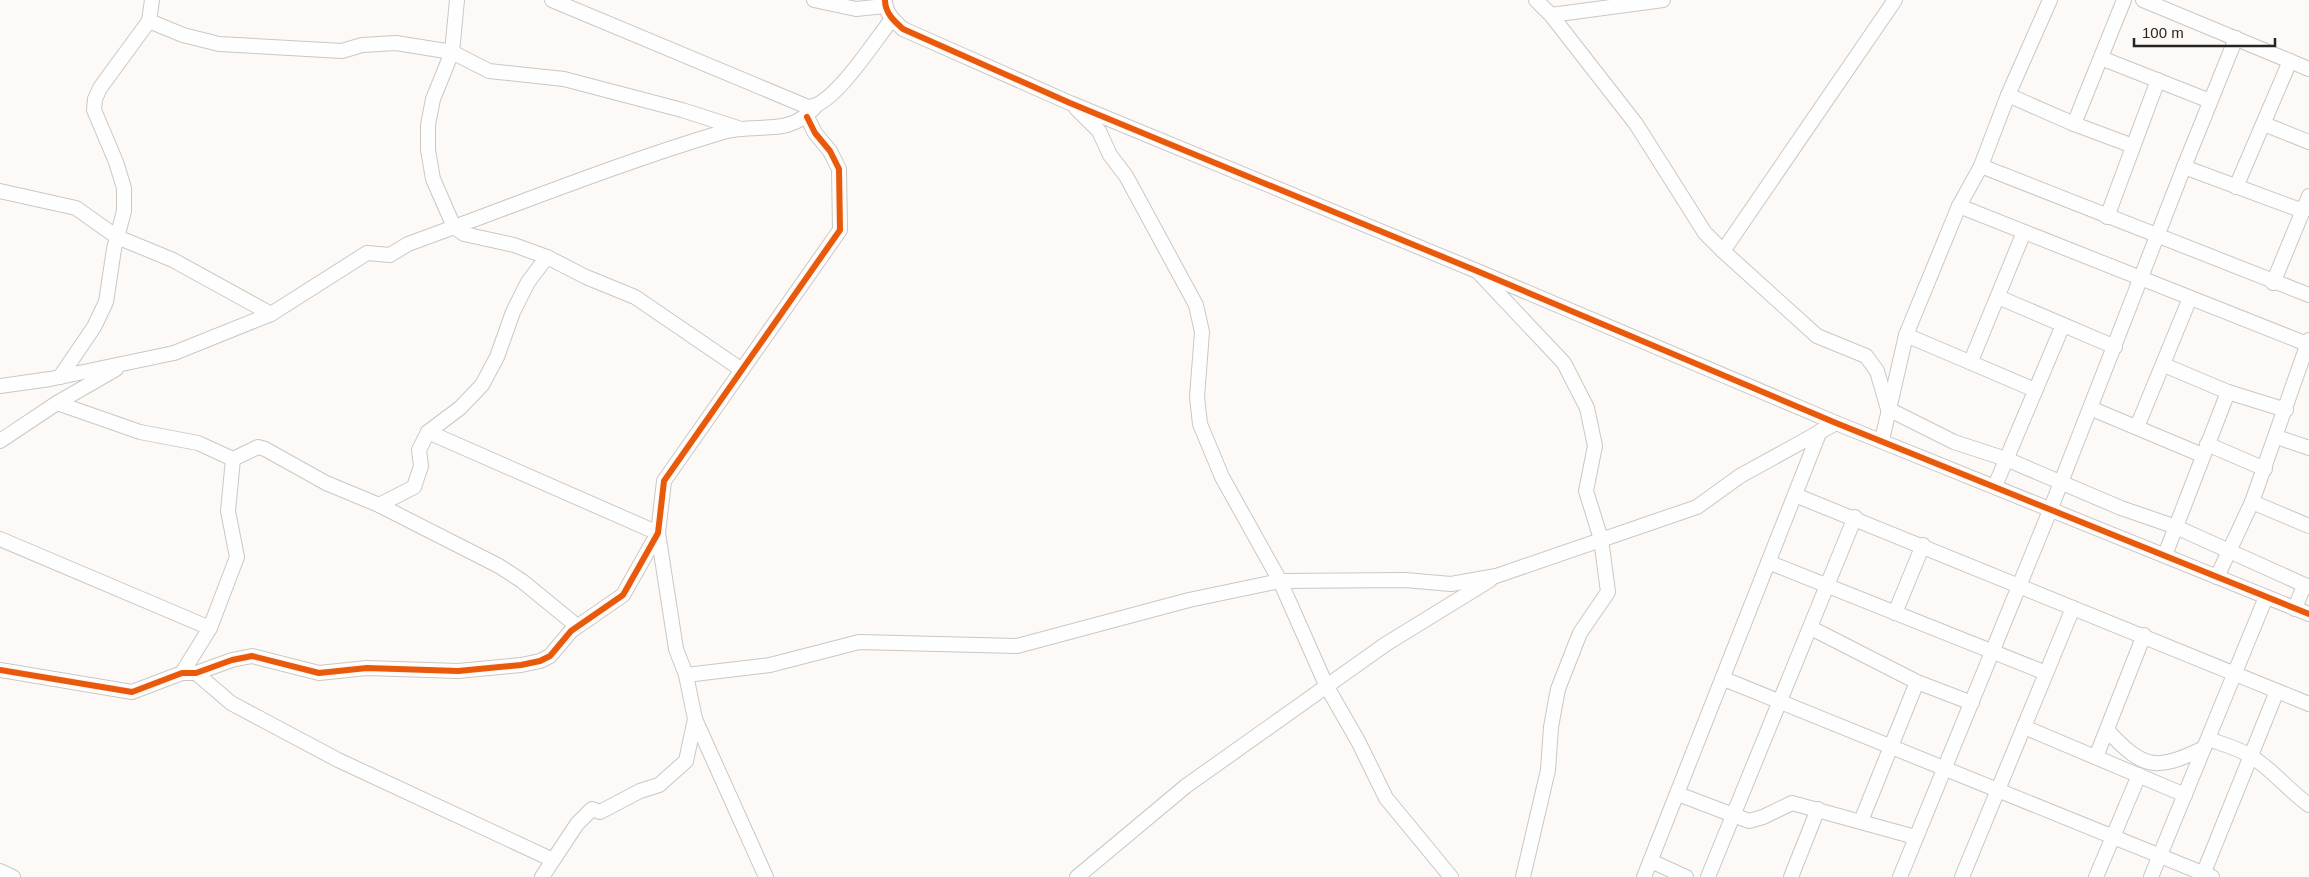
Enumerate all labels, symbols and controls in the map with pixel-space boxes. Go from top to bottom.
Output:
scale bar [2134,15,2275,47]
text: 100 m [2142,24,2184,41]

